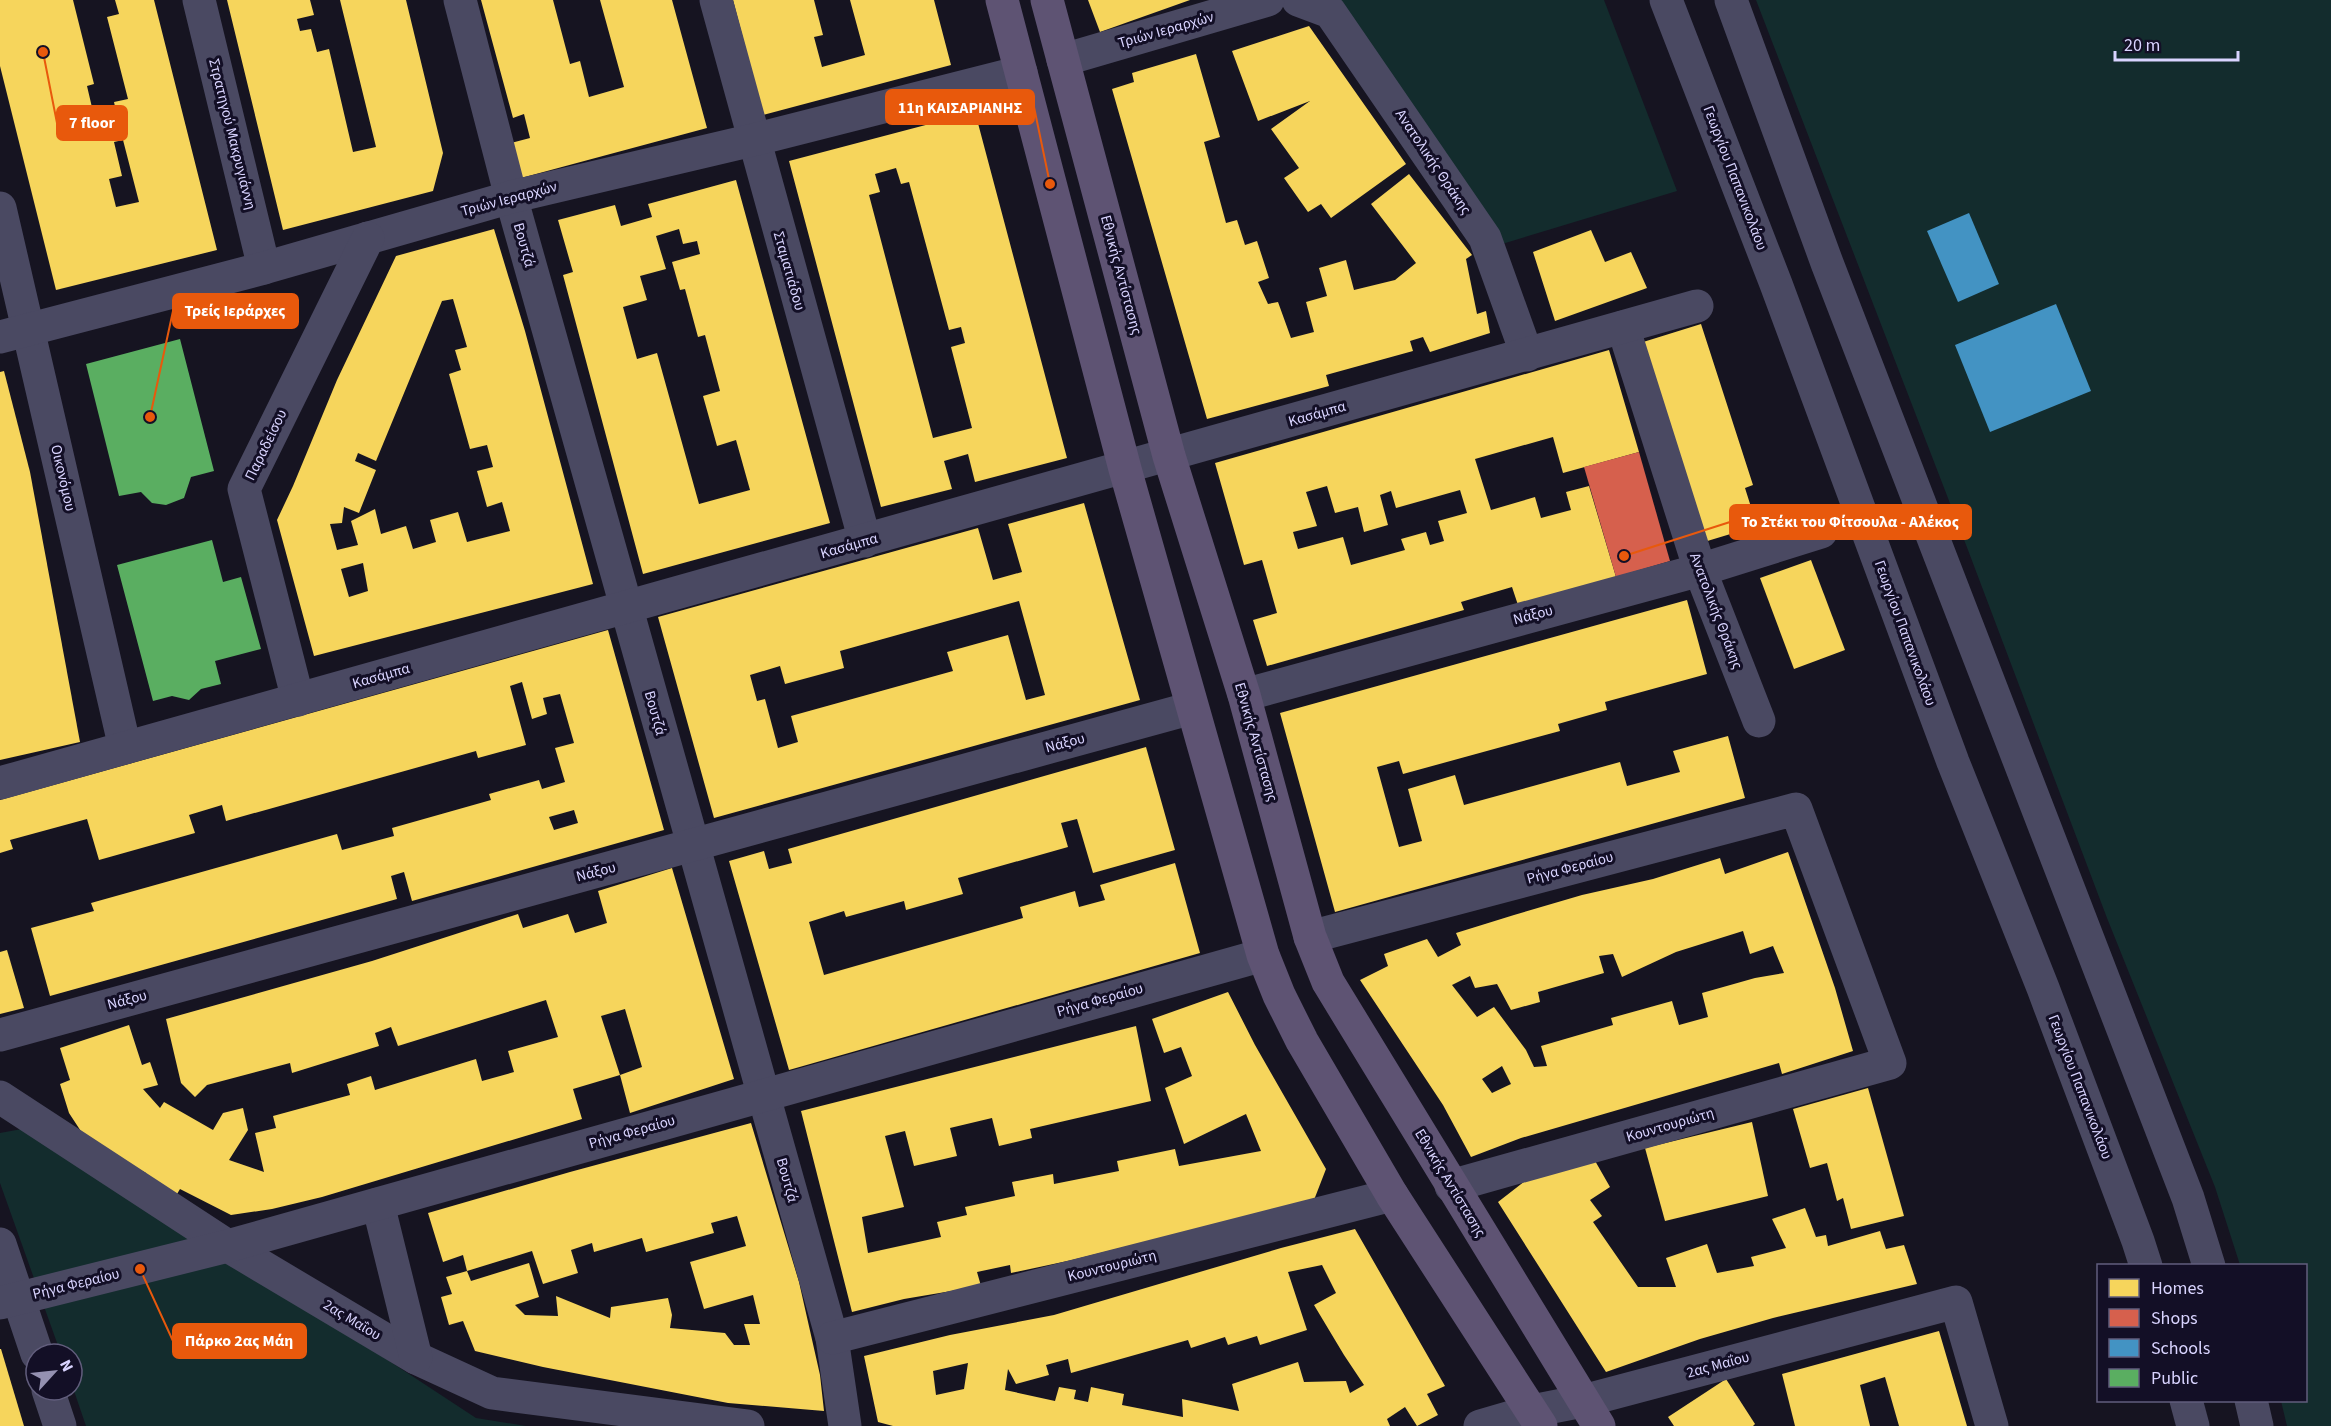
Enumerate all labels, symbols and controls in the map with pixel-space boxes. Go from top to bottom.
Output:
street label: Τριών Ιεραρχών [1116,6,1216,54]
scale bar [2115,24,2238,62]
text: 20 m [2124,33,2160,58]
street label: Στρατηγού Μακρυγιάννη [203,56,261,212]
callout: 11η ΚΑΙΣΑΡΙΑΝΗΣ [886,90,1034,124]
text: 11η ΚΑΙΣΑΡΙΑΝΗΣ [898,97,1022,119]
street label: Γεωργίου Παπανικολάου [1698,103,1772,253]
street label: Ανατολικής Θράκης [1390,105,1476,219]
callout: 7 floor [57,106,127,140]
text: 7 floor [69,112,116,134]
street label: Τριών Ιεραρχών [459,176,559,222]
street label: Εθνικής Αντίστασης [1095,213,1147,338]
street label: Βουτζά [508,220,541,270]
street label: Σταματιάδου [768,229,810,313]
callout: Τρείς Ιεράρχες [173,294,298,328]
text: Τρείς Ιεράρχες [185,300,285,322]
street label: Κασάμπα [1286,396,1349,432]
street label: Παραδείσου [240,406,292,484]
street label: Οικονόμου [45,443,81,513]
callout: Το Στέκι του Φίτσουλα - Αλέκος [1730,505,1971,539]
text: Το Στέκι του Φίτσουλα - Αλέκος [1741,511,1959,533]
street label: Κασάμπα [818,528,881,564]
street label: Ανατολικής Θράκης [1684,550,1748,673]
street label: Γεωργίου Παπανικολάου [1869,557,1941,709]
street label: Νάξου [1511,600,1555,630]
street label: Κασάμπα [350,658,413,694]
street label: Εθνικής Αντίστασης [1229,680,1283,804]
street label: Βουτζά [639,688,672,738]
street label: Νάξου [1043,728,1087,758]
street label: Ρήγα Φεραίου [1524,846,1616,890]
street label: Νάξου [574,857,618,887]
street label: Ρήγα Φεραίου [1054,978,1146,1022]
street label: Νάξου [105,985,149,1015]
street label: Γεωργίου Παπανικολάου [2043,1012,2117,1162]
street label: Κουντουριώτη [1624,1102,1716,1148]
street label: Ρήγα Φεραίου [586,1110,678,1154]
street label: Εθνικής Αντίστασης [1409,1125,1491,1242]
street label: Βουτζά [771,1155,804,1205]
street label: Κουντουριώτη [1065,1245,1159,1287]
street label: Ρήγα Φεραίου [30,1263,122,1305]
legend [2097,1264,2307,1402]
text: Homes [2151,1276,2204,1301]
street label: 2ας Μαΐου [319,1294,385,1346]
text: Shops [2151,1306,2198,1331]
callout: Πάρκο 2ας Μάη [173,1324,306,1358]
text: Πάρκο 2ας Μάη [185,1330,293,1352]
text: Schools [2151,1336,2210,1361]
north arrow [24,1342,84,1402]
street label: 2ας Μαΐου [1684,1347,1752,1383]
text: N [54,1356,79,1375]
text: Public [2151,1366,2198,1391]

